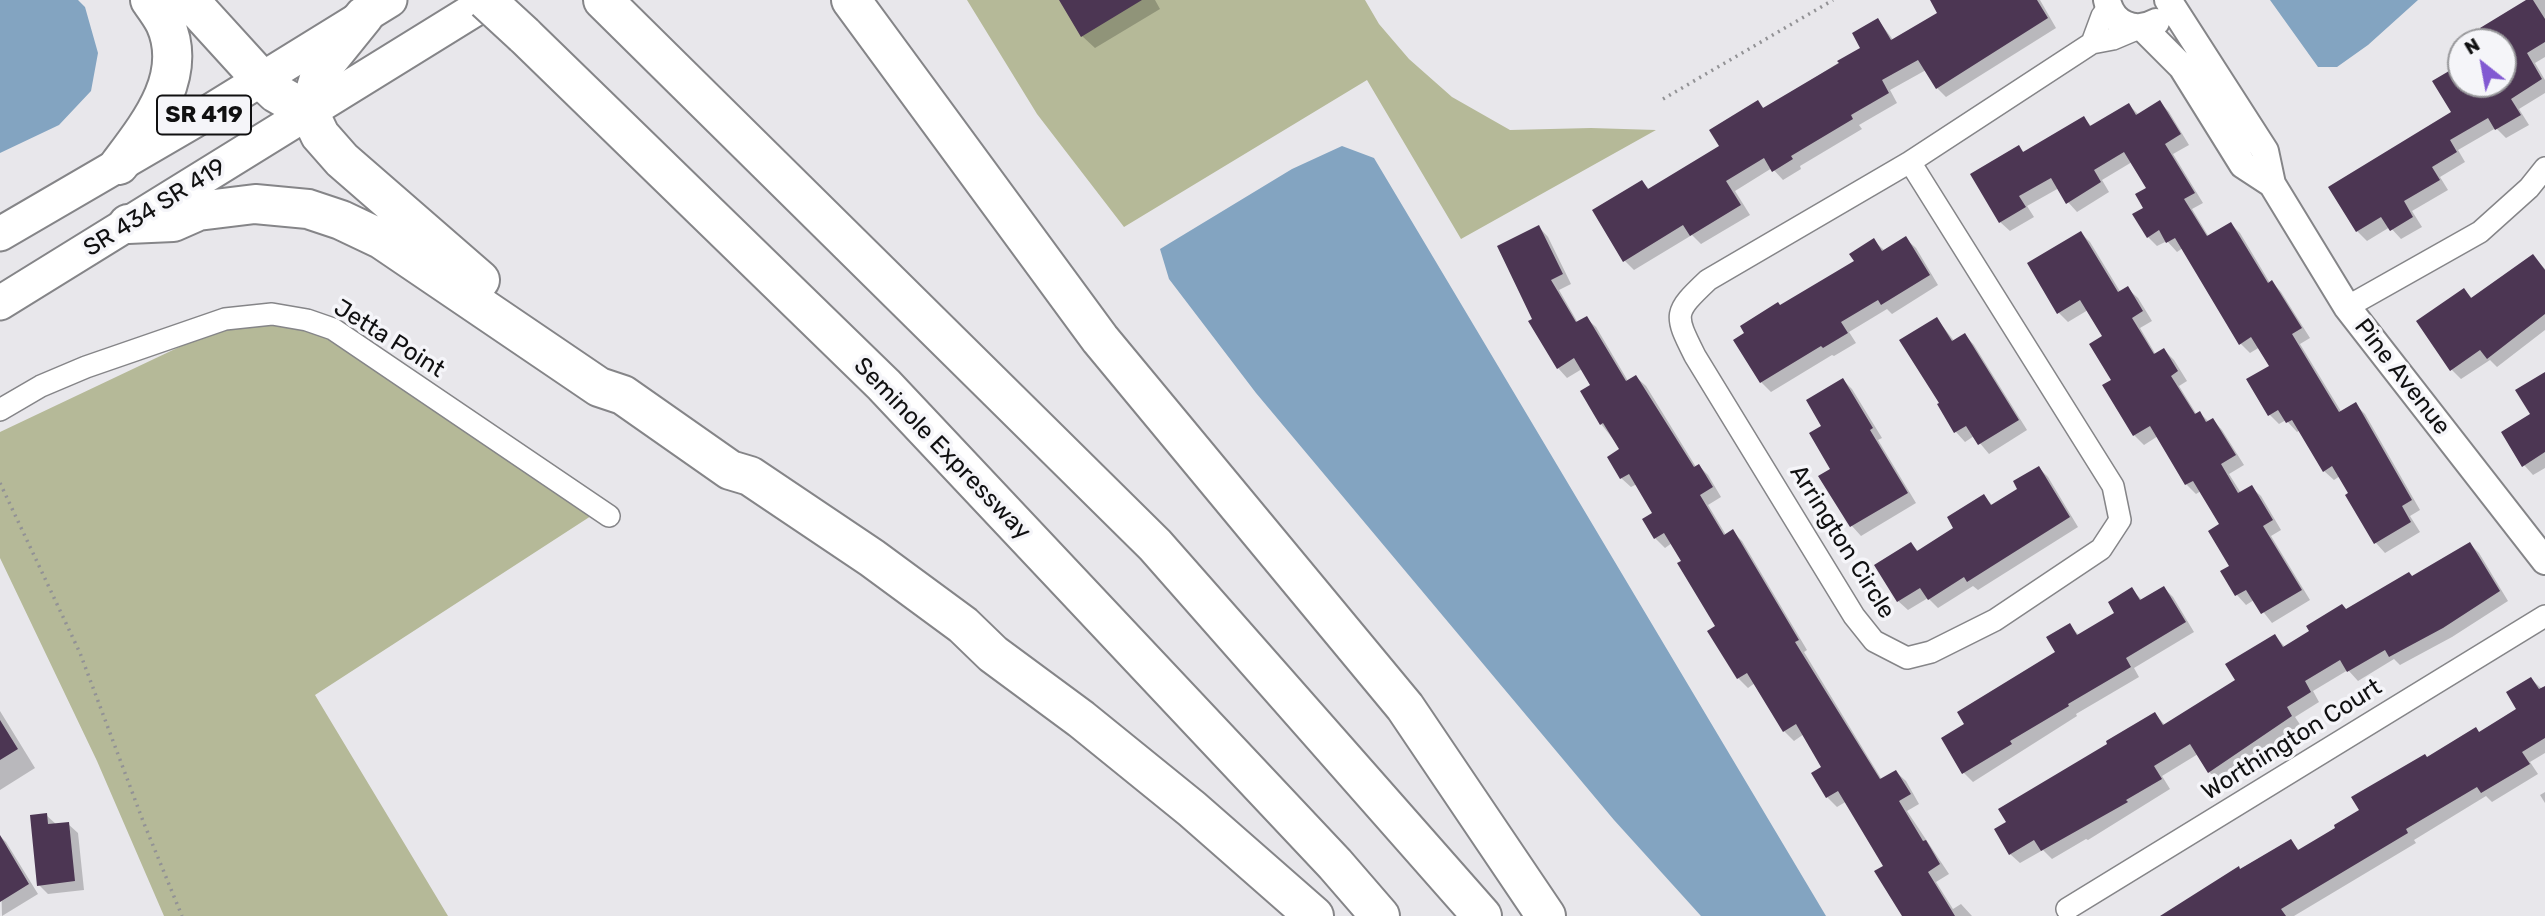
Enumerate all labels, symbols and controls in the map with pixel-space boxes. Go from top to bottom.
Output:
north arrow [2447,28,2517,98]
text: N [2460,33,2484,60]
road number: SR 419 [157,96,251,134]
street label: SR 434 SR 419 [79,153,231,263]
street label: Jetta Point [328,294,450,384]
street label: Pine Avenue [2348,313,2456,441]
street label: Seminole Expressway [847,352,1037,546]
street label: Arrington Circle [1783,460,1901,624]
street label: Worthington Court [2197,673,2387,807]

